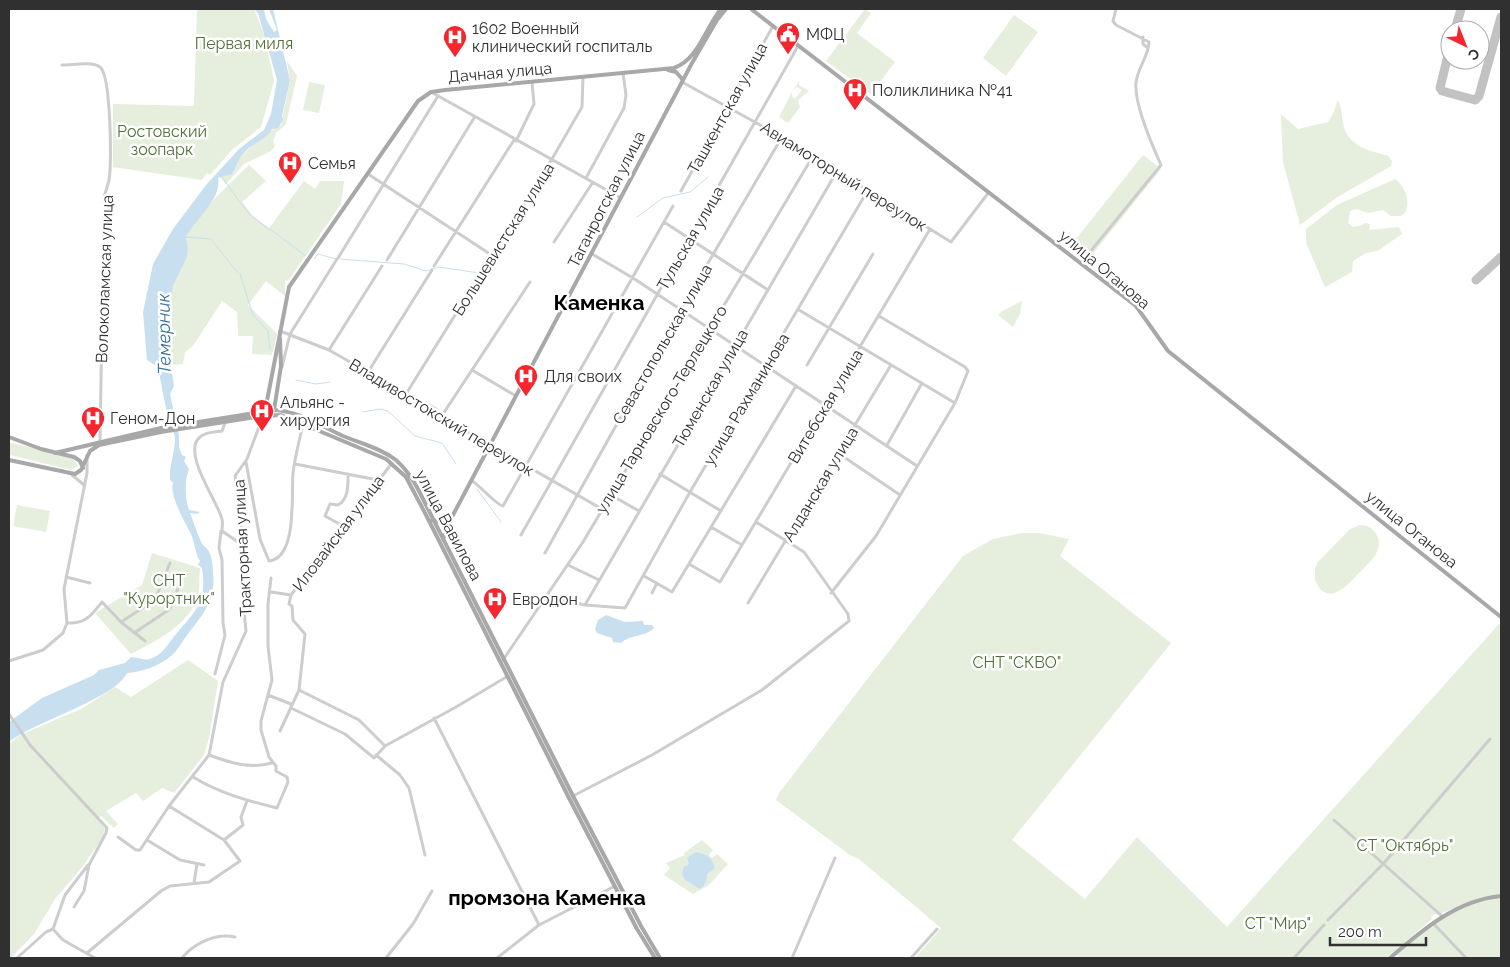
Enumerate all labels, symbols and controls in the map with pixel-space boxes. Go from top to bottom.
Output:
place label: 1602 Военный клинический госпиталь [472,19,652,56]
north arrow [1440,20,1490,70]
public building icon: МФЦ [775,21,801,55]
hospital icon: 1602 Военный клинический госпиталь [442,24,468,58]
place label: МФЦ [806,25,845,44]
park label: Первая миля [195,34,293,53]
street label: Ташкентская улица [684,39,771,177]
text: С [1465,45,1483,64]
street label: Дачная улица [447,58,553,87]
hospital icon: Поликлиника №41 [842,77,868,111]
place label: Поликлиника №41 [872,81,1012,100]
street label: Авиамоторный переулок [757,117,930,235]
park label: Ростовский зоопарк [117,122,207,159]
street label: Таганрогская улица [564,128,649,270]
hospital icon: Семья [277,150,303,184]
place label: Семья [308,154,356,173]
street label: Большевистская улица [449,159,558,319]
street label: Тульская улица [653,183,728,294]
street label: Волоколамская улица [92,195,117,363]
street label: улица Оганова [1055,226,1154,313]
street label: Севастопольская улица [609,261,716,428]
district label: Каменка [554,290,644,315]
water label: Темерник [152,293,175,375]
street label: улица Тарновского-Терлецкого [592,302,731,517]
street label: Тюменская улица [669,326,752,451]
street label: улица Рахманинова [699,330,793,469]
street label: Витебская улица [784,346,867,467]
street label: Владивостокский переулок [346,355,538,480]
hospital icon: Для своих [513,363,539,397]
place label: Для своих [544,367,622,386]
place label: Альянс - хирургия [280,393,350,430]
hospital icon: Альянс - хирургия [249,398,275,432]
hospital icon: Геном-Дон [80,405,106,439]
place label: Геном-Дон [110,409,195,428]
street label: Алданская улица [779,424,862,545]
street label: улица Вавилова [411,467,486,584]
street label: Иловайская улица [289,471,388,595]
street label: Тракторная улица [229,479,256,617]
street label: улица Оганова [1362,487,1461,572]
park label: СНТ "Курортник" [123,571,215,608]
hospital icon: Евродон [482,586,508,620]
place label: Евродон [512,590,578,609]
park label: СНТ "СКВО" [973,653,1061,672]
park label: СТ "Октябрь" [1357,836,1453,855]
district label: промзона Каменка [448,885,646,910]
park label: СТ "Мир" [1245,914,1311,933]
scale bar [1330,914,1426,946]
text: 200 m [1338,923,1382,941]

